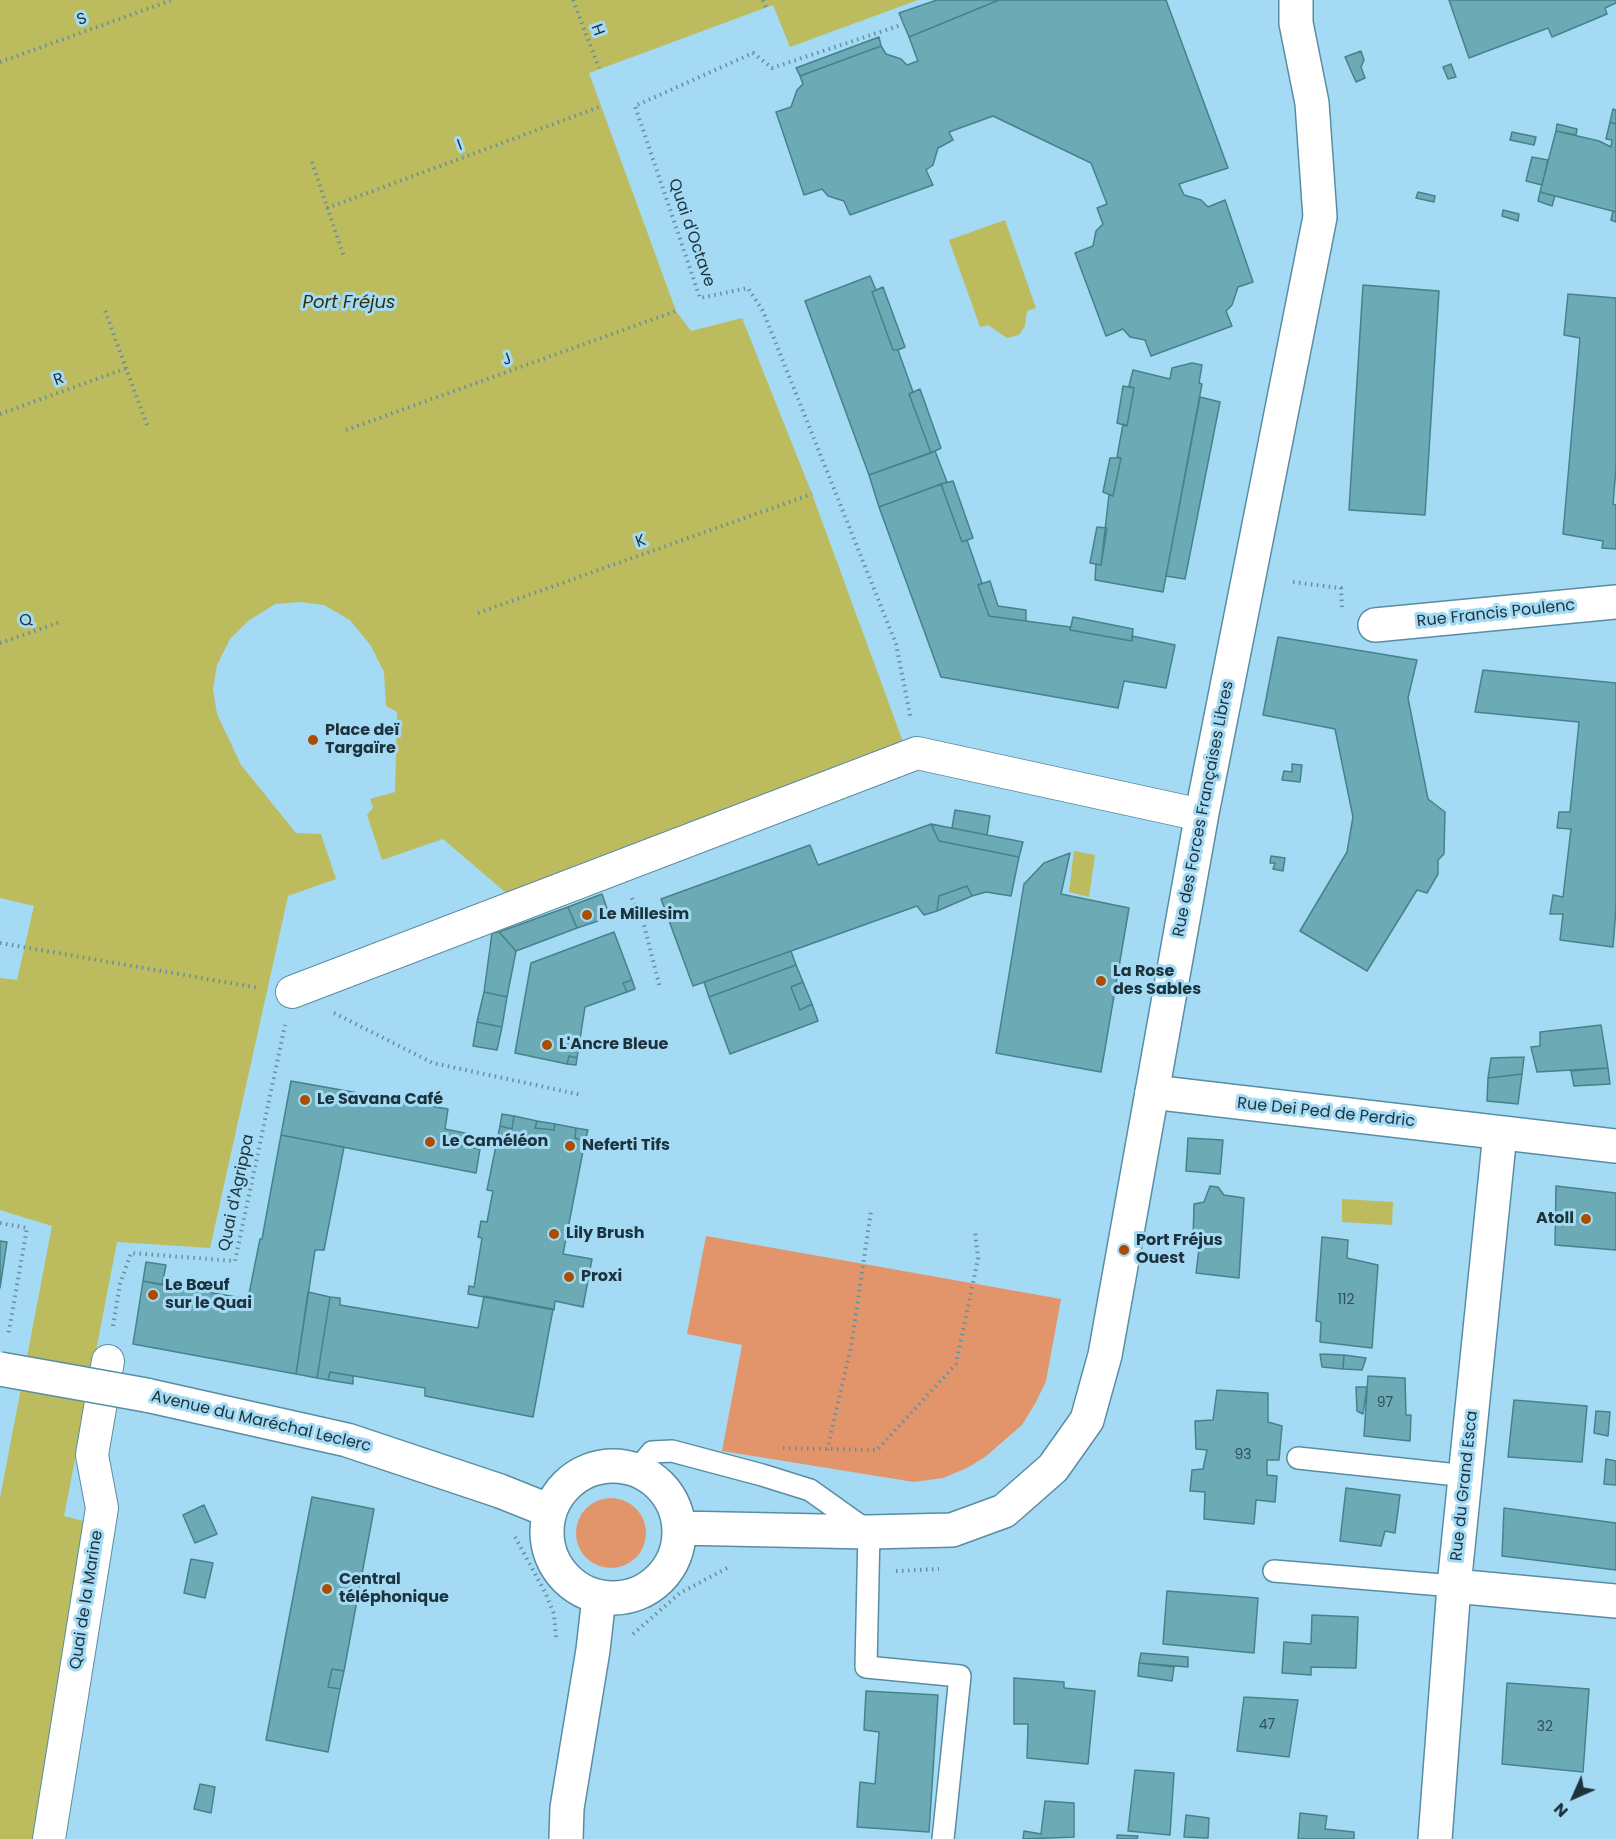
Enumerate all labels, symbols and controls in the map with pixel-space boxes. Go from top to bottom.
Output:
street label: S [74,9,90,31]
street label: H [586,22,608,38]
street label: I [455,136,465,156]
street label: Quai d'Octave [664,176,718,290]
water label: Port Fréjus [303,292,395,314]
street label: J [500,350,514,370]
street label: R [51,369,67,391]
street label: K [633,531,649,553]
street label: Rue Francis Poulenc [1416,596,1576,632]
street label: Q [17,610,35,632]
street label: Rue des Forces Françaises Libres [1170,679,1238,939]
place label: Place deï Targaïre [325,721,399,759]
marker: Place deï Targaïre [306,733,320,747]
place label: Le Millesim [599,905,689,925]
marker: Le Millesim [580,908,594,922]
place label: La Rose des Sables [1113,962,1201,1000]
marker: La Rose des Sables [1094,974,1108,988]
place label: L'Ancre Bleue [559,1035,668,1055]
marker: L'Ancre Bleue [540,1038,554,1052]
place label: Le Savana Café [317,1090,443,1110]
marker: Le Savana Café [298,1093,312,1107]
street label: Rue Dei Ped de Perdric [1236,1094,1416,1132]
place label: Le Caméléon [442,1132,548,1152]
street label: Quai d'Agrippa [215,1133,259,1253]
marker: Le Caméléon [423,1135,437,1149]
place label: Neferti Tifs [582,1136,670,1156]
marker: Neferti Tifs [563,1139,577,1153]
place label: Atoll [1536,1209,1574,1229]
marker: Atoll [1579,1212,1593,1226]
place label: Lily Brush [566,1224,644,1244]
marker: Lily Brush [547,1227,561,1241]
place label: Port Fréjus Ouest [1136,1231,1223,1269]
marker: Port Fréjus Ouest [1117,1243,1131,1257]
place label: Proxi [581,1267,622,1287]
marker: Proxi [562,1270,576,1284]
place label: Le Bœuf sur le Quai [165,1276,252,1314]
marker: Le Bœuf sur le Quai [146,1288,160,1302]
house number: 112 [1337,1292,1355,1308]
street label: Avenue du Maréchal Leclerc [149,1387,373,1457]
house number: 97 [1377,1395,1393,1411]
street label: Rue du Grand Esca [1448,1410,1482,1562]
house number: 93 [1234,1447,1252,1463]
street label: Quai de la Marine [67,1529,107,1671]
place label: Central téléphonique [339,1570,449,1608]
marker: Central téléphonique [320,1582,334,1596]
house number: 47 [1259,1717,1275,1733]
house number: 32 [1537,1719,1553,1735]
north arrow [1544,1767,1604,1827]
text: N [1549,1798,1573,1822]

